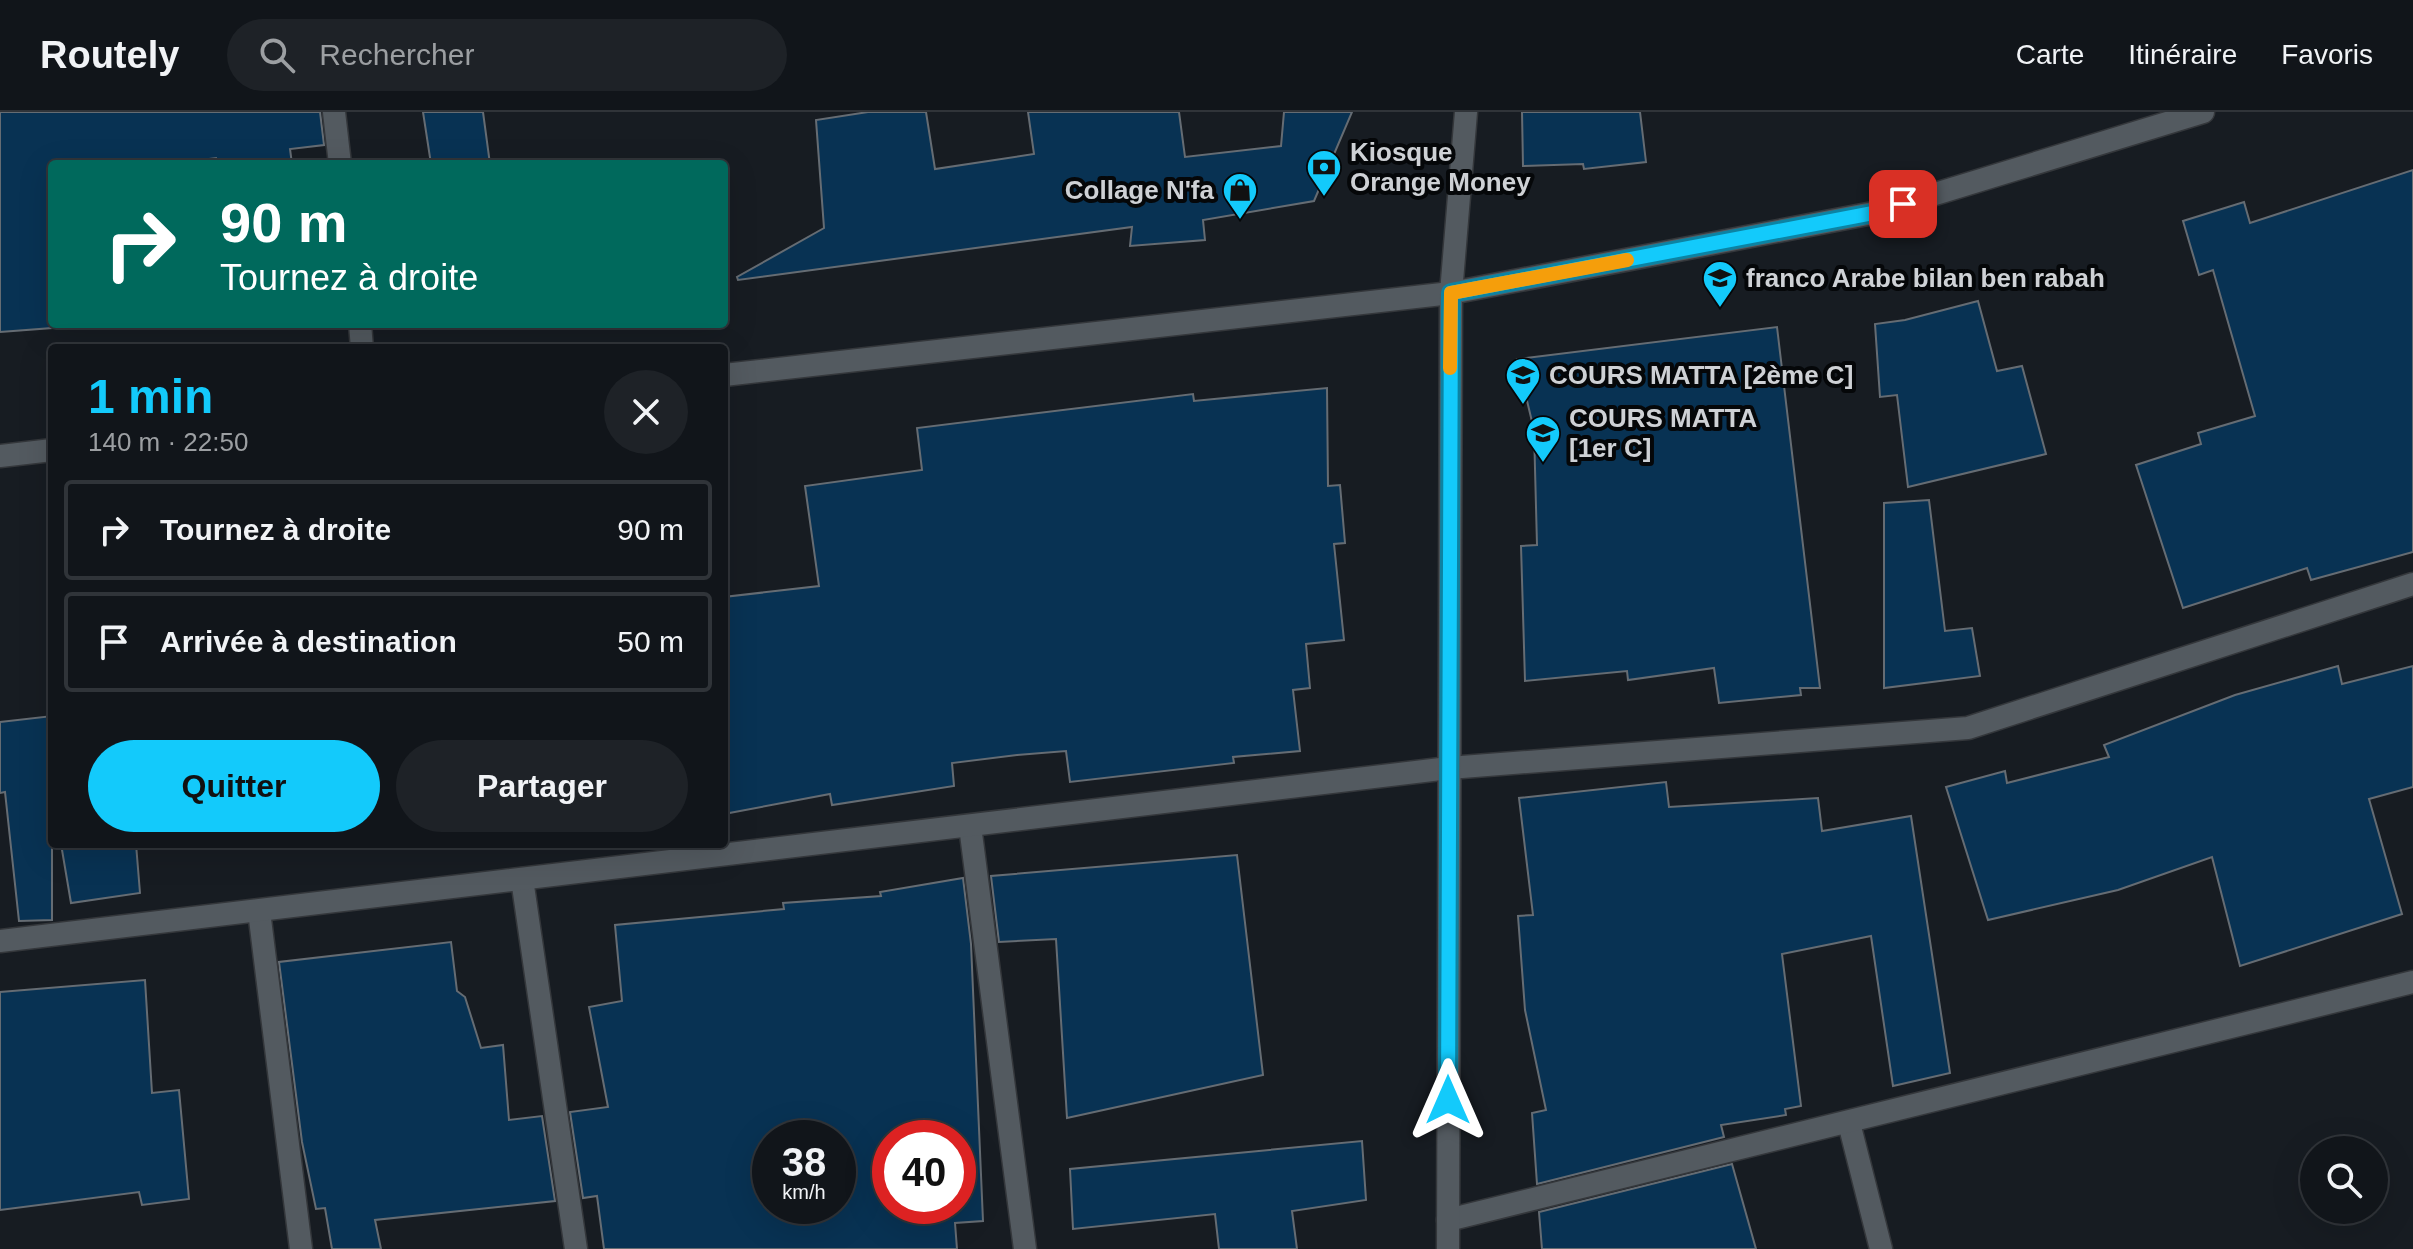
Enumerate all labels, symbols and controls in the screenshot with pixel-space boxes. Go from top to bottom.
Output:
search box [227,19,787,91]
icon: search [255,33,299,77]
text: Routely [40,34,179,76]
text: Rechercher [319,38,474,71]
text: Carte [2016,39,2084,70]
text: Itinéraire [2128,39,2237,70]
text: Favoris [2281,39,2373,70]
place label: Kiosque Orange Money [1350,137,1531,197]
bank icon: Kiosque Orange Money [1305,148,1343,198]
pin [1869,170,1937,238]
shop icon: Collage N'fa [1221,171,1259,221]
place label: Collage N'fa [1065,175,1215,205]
icon: arrive [1881,182,1925,226]
text: 90 m [220,191,348,254]
icon: right [88,192,192,296]
text: Tournez à droite [220,257,478,298]
school or university icon: franco Arabe bilan ben rabah [1701,259,1739,309]
place label: franco Arabe bilan ben rabah [1746,263,2105,293]
school or university icon: COURS MATTA [2ème C] [1504,356,1542,406]
place label: COURS MATTA [2ème C] [1549,360,1853,390]
text: 1 min [88,370,213,423]
button: close [604,370,688,454]
place label: COURS MATTA [1er C] [1569,403,1757,463]
school or university icon: COURS MATTA [1er C] [1524,414,1562,464]
text: 140 m · 22:50 [88,427,248,457]
icon: right [92,508,136,552]
text: Tournez à droite [160,513,391,546]
text: 90 m [617,513,684,546]
icon: arrive [92,620,136,664]
text: Arrivée à destination [160,625,457,658]
text: 50 m [617,625,684,658]
button: Quitter [88,740,380,832]
button: Partager [396,740,688,832]
position arrow [1406,1058,1490,1142]
speed limit sign: 40 [872,1120,976,1224]
map controls [2300,1136,2388,1224]
button: search [2300,1136,2388,1224]
text: 38 [782,1140,826,1184]
text: km/h [782,1181,826,1203]

